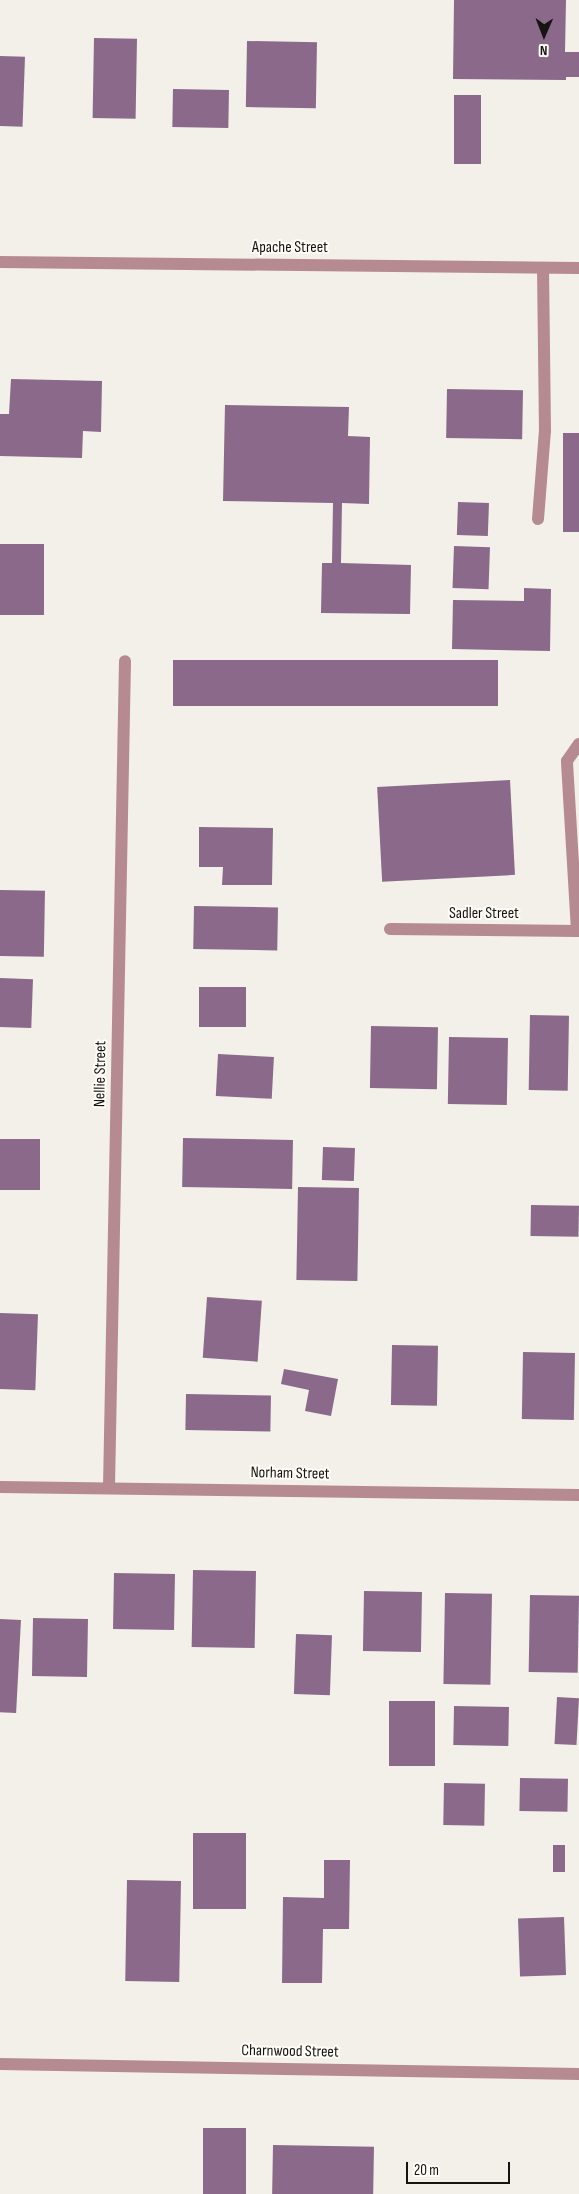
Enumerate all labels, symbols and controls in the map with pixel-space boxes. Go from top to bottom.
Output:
north arrow [519,10,569,60]
text: N [540,42,548,59]
street label: Apache Street [252,238,328,258]
street label: Sadler Street [449,904,519,924]
street label: Nellie Street [91,1041,111,1107]
street label: Norham Street [250,1464,330,1484]
street label: Charnwood Street [241,2042,339,2062]
scale bar [409,2152,513,2184]
text: 20 m [414,2161,439,2180]

